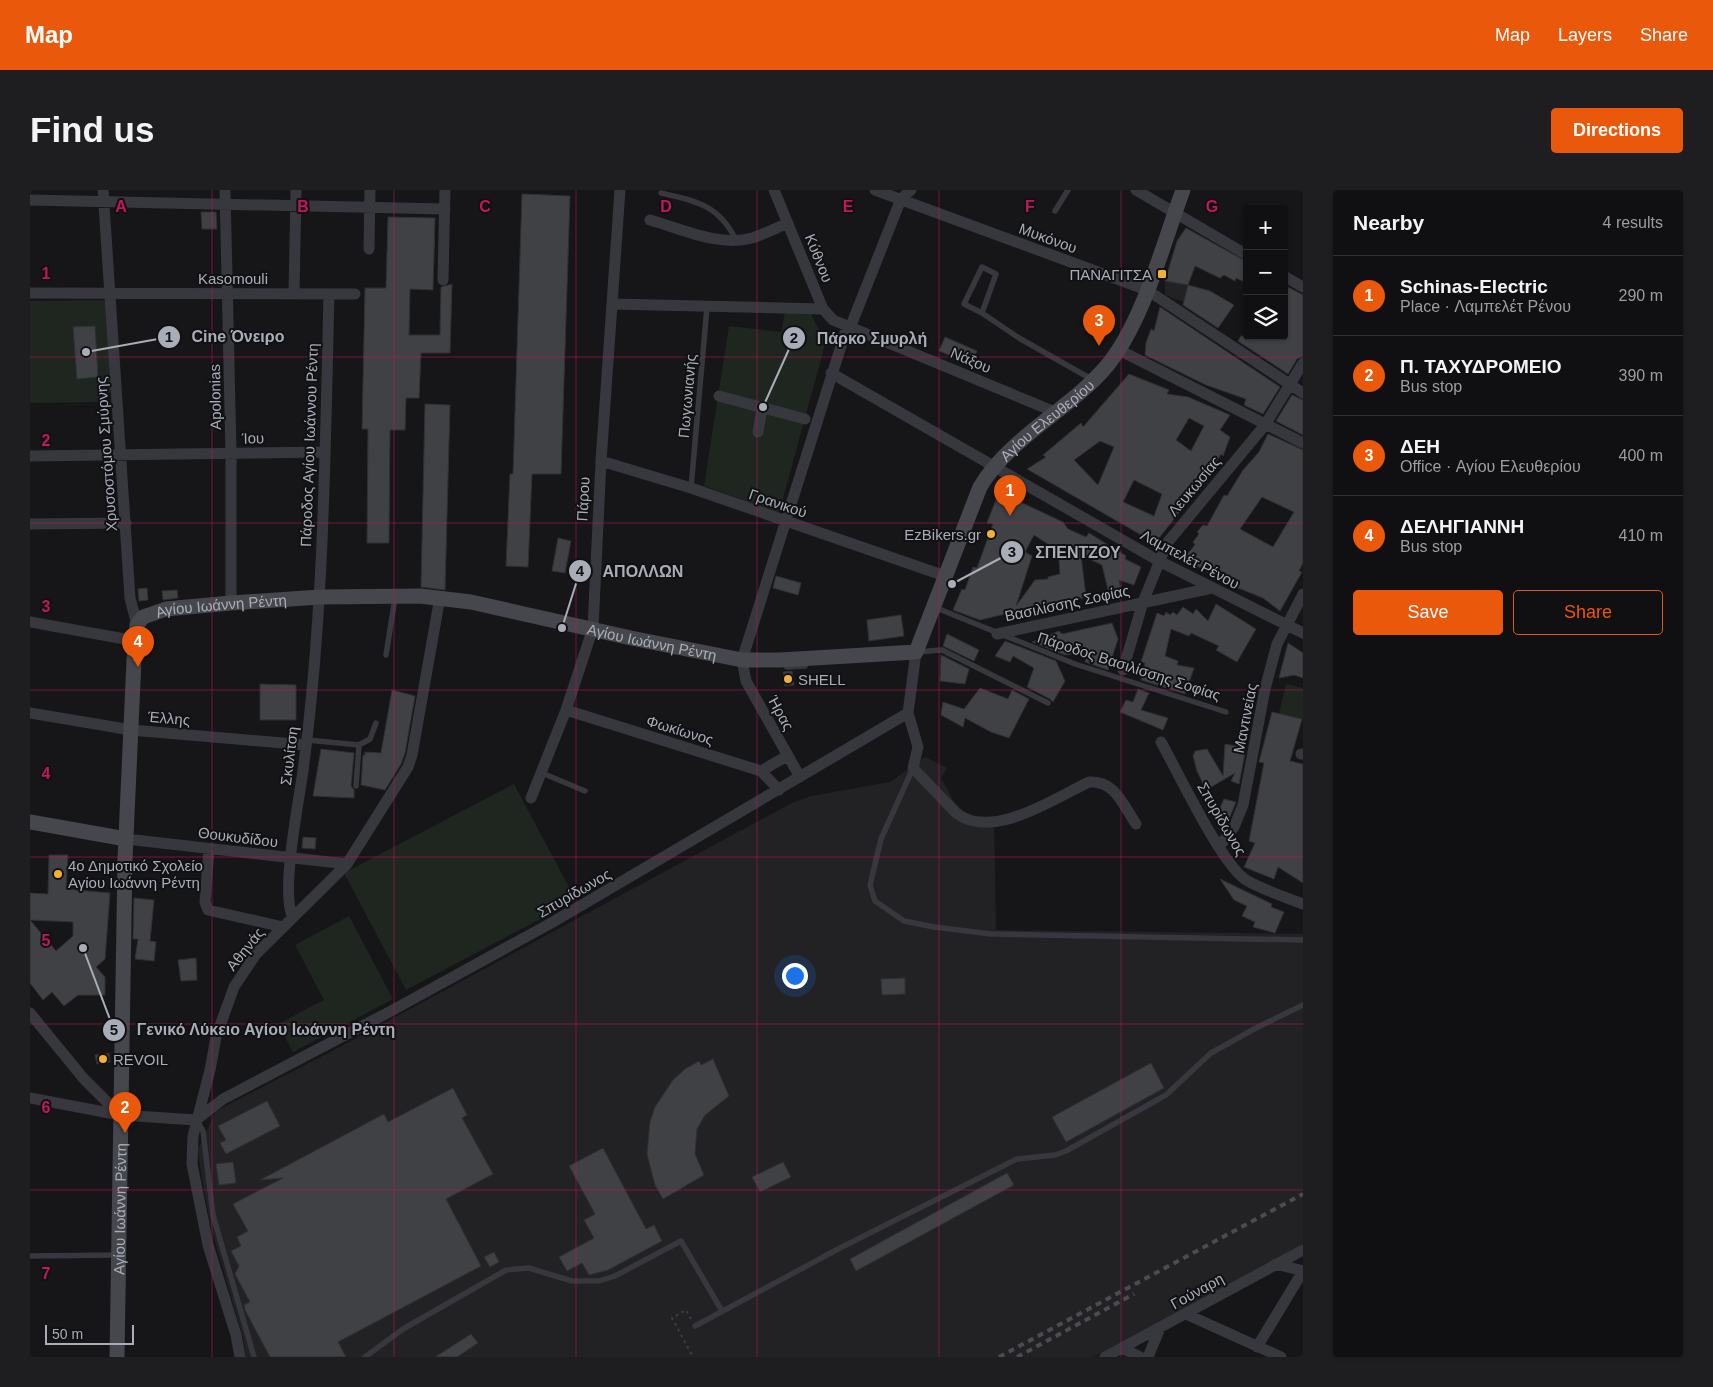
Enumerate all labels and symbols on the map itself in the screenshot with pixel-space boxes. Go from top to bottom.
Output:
text: A [115,198,127,215]
text: B [297,198,309,215]
text: C [479,198,491,215]
text: D [660,198,672,215]
text: E [843,198,854,215]
text: F [1025,198,1035,215]
text: G [1206,198,1218,215]
street label: Μυκόνου [1017,220,1079,256]
street label: Κύθνου [802,231,836,285]
text: 1 [42,265,51,282]
place label: ΠΑΝΑΓΙΤΣΑ [1069,266,1152,283]
marker: ΠΑΝΑΓΙΤΣΑ [1156,268,1168,280]
street label: Kasomouli [198,270,268,287]
pin: 3 [1083,305,1115,346]
callout: Cine Όνειρο [157,321,295,352]
callout: Πάρκο Σµυρλή [781,323,937,354]
text: 1 [165,328,173,345]
text: Cine Όνειρο [192,328,285,345]
text: 2 [790,329,798,346]
text: Πάρκο Σµυρλή [817,330,927,347]
street label: Πάροδος Αγίου Ιωάννου Ρέντη [297,343,321,547]
street label: Νάξου [948,344,994,376]
street label: Πωγωνιανής [675,353,699,439]
street label: Apolonias [206,364,224,430]
street label: Χρυσοστόμου Σμύρνης [92,376,120,532]
street label: Αγίου Ελευθερίου [996,376,1097,464]
street label: Ίου [241,429,264,447]
text: 2 [42,432,51,449]
street label: Λευκωσίας [1164,453,1224,519]
pin: 1 [994,475,1026,516]
street label: Πάρου [573,476,593,522]
street label: Γρανικού [747,485,809,521]
place label: EzBikers.gr [904,526,981,543]
street label: Λαμπελέτ Ρένου [1138,526,1242,592]
marker: EzBikers.gr [985,528,997,540]
callout: ΣΠΕΝΤΖΟΥ [1000,537,1131,568]
text: 3 [1008,543,1016,560]
text: ΣΠΕΝΤΖΟΥ [1035,544,1121,561]
callout: ΑΠΟΛΛΩΝ [567,556,693,587]
text: 4 [576,562,585,579]
text: ΑΠΟΛΛΩΝ [603,563,683,580]
street label: Βασιλίσσης Σοφίας [1003,581,1131,625]
street label: Αγίου Ιωάννη Ρέντη [153,591,287,621]
text: 3 [42,598,51,615]
street label: Αγίου Ιωάννη Ρέντη [586,620,718,663]
pin: 4 [122,626,154,667]
street label: Πάροδος Βασιλίσσης Σοφίας [1035,628,1223,704]
place label: SHELL [798,671,846,688]
marker: SHELL [782,673,794,685]
street label: Μαντινείας [1230,681,1260,755]
street label: Ήρας [764,692,797,733]
street label: Έλλης [146,708,191,728]
street label: Φωκίωνος [644,712,716,748]
street label: Σκυλίτση [277,726,301,786]
text: 4 [42,765,51,782]
street label: Σπυρίδωνος [1194,779,1250,859]
street label: Θουκυδίδου [197,824,279,850]
place label: 4ο Δημοτικό Σχολείο Αγίου Ιωάννη Ρέντη [68,857,203,891]
street label: Σπυρίδωνος [534,865,614,921]
marker: 4ο Δημοτικό Σχολείο Αγίου Ιωάννη Ρέντη [52,868,64,880]
street label: Αθηνάς [223,924,267,974]
text: 5 [42,932,51,949]
your location [782,963,808,989]
callout: Γενικό Λύκειο Αγίου Ιωάννη Ρέντη [101,1014,406,1045]
text: 5 [110,1021,118,1038]
text: Γενικό Λύκειο Αγίου Ιωάννη Ρέντη [137,1021,395,1038]
place label: REVOIL [113,1051,168,1068]
marker: REVOIL [97,1053,109,1065]
pin: 2 [109,1092,141,1133]
text: 6 [42,1099,51,1116]
street label: Αγίου Ιωάννη Ρέντη [110,1143,129,1275]
text: 7 [42,1265,51,1282]
street label: Γούναρη [1168,1270,1226,1312]
scale bar [45,1322,134,1345]

